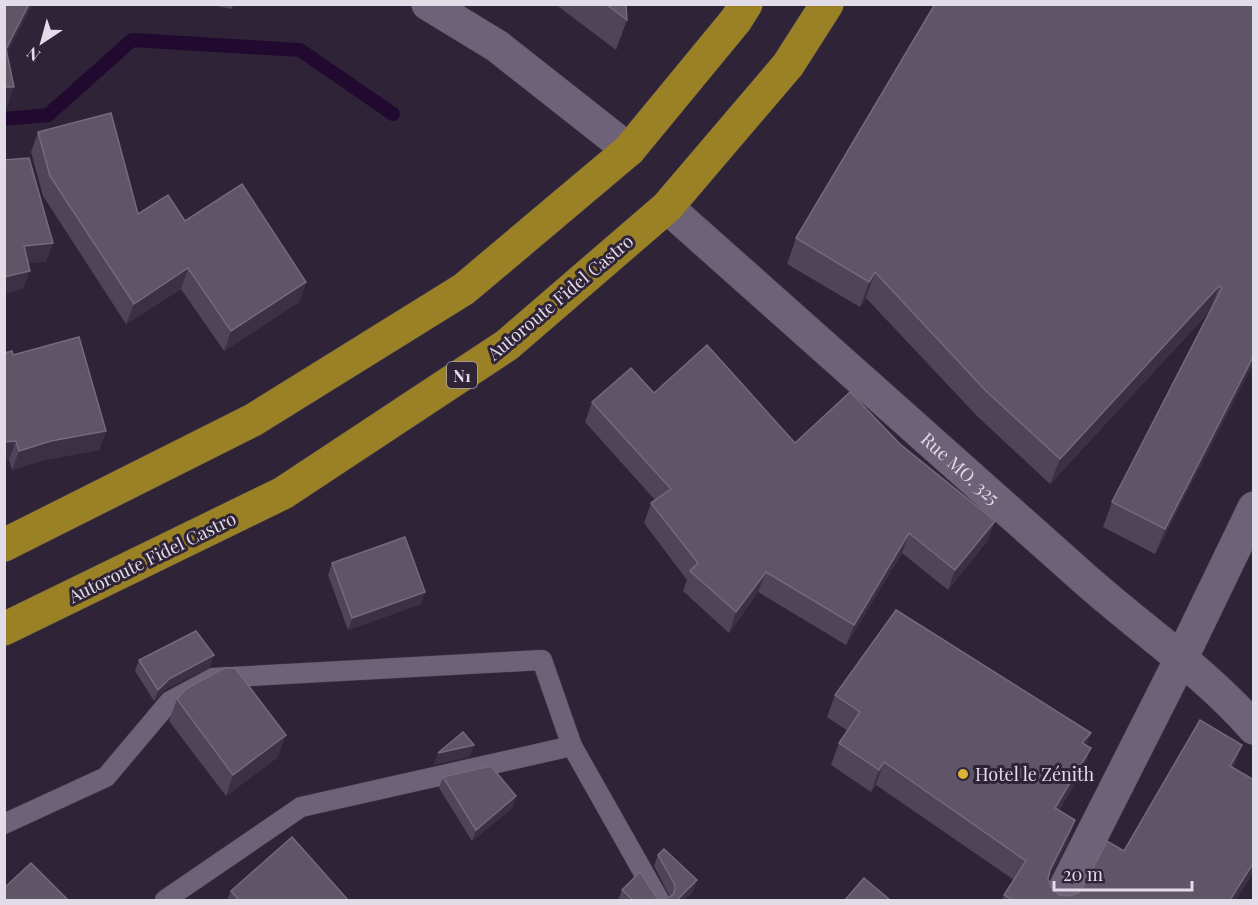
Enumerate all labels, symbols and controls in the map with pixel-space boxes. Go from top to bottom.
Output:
north arrow [12,12,72,72]
text: N [22,42,44,66]
street label: Autoroute Fidel Castro [481,229,638,366]
road number: N1 [447,362,477,388]
street label: Rue MO. 325 [916,427,1005,510]
street label: Autoroute Fidel Castro [63,506,240,608]
place label: Hotel le Zénith [975,762,1094,786]
marker: Hotel le Zénith [956,767,970,781]
scale bar [1054,854,1192,892]
text: 20 m [1063,862,1103,886]

